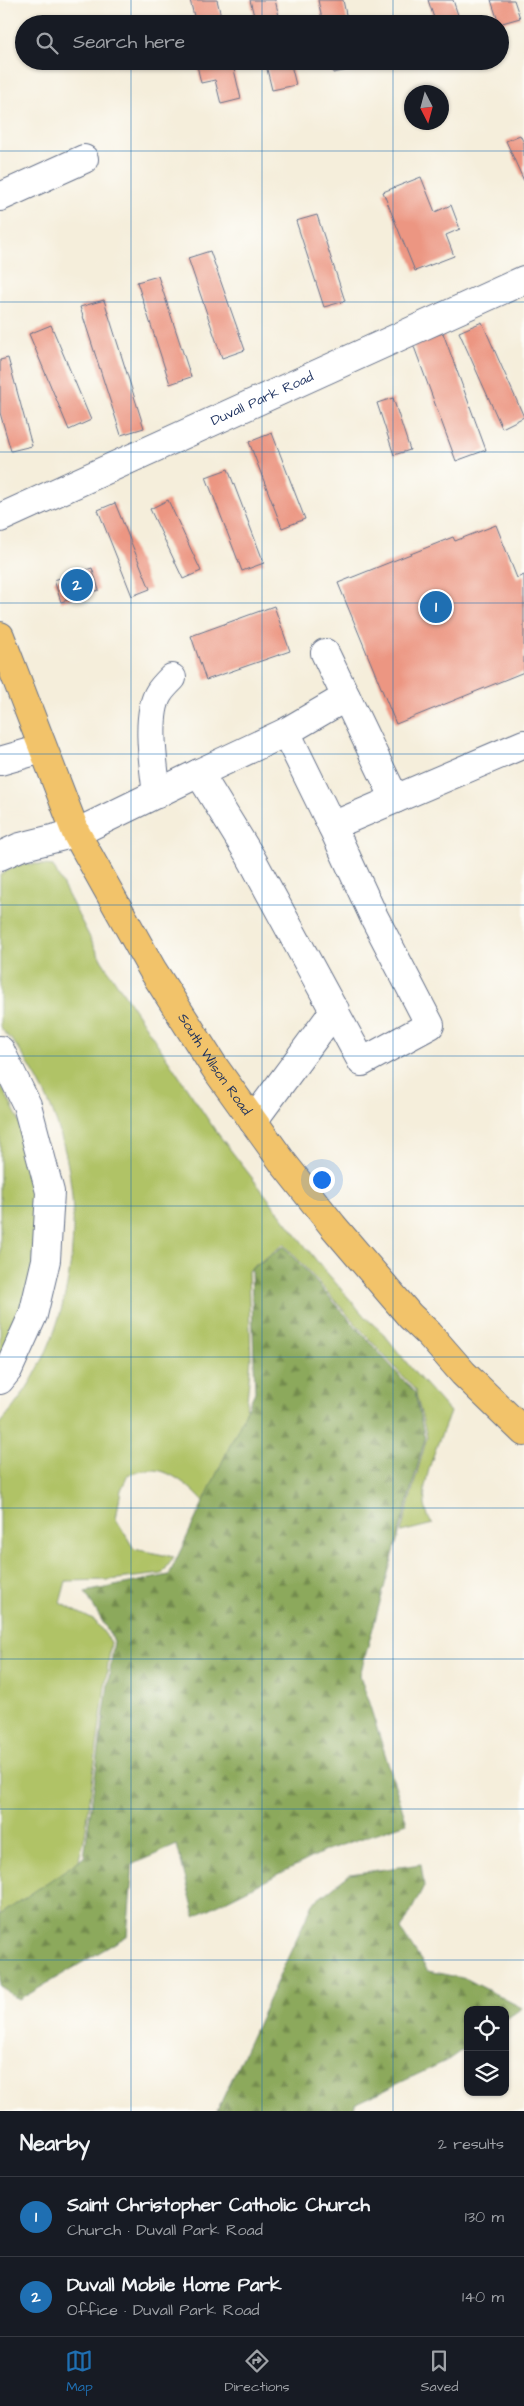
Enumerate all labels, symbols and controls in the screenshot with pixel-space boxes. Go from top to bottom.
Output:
search box [15,15,509,70]
icon: search [33,29,61,57]
text: Search here [73,29,185,56]
north arrow [404,85,449,130]
street label: Duvall Park Road [208,367,317,431]
pin: 2 [61,566,93,604]
pin: 1 [420,588,452,626]
street label: South Wilson Road [173,1009,256,1120]
your location [309,1167,335,1193]
map controls [464,2006,509,2096]
button: locate [464,2006,509,2051]
button: layers [464,2051,509,2096]
text: Nearby [20,2129,90,2158]
text: 2 results [438,2133,504,2155]
text: Saint Christopher Catholic Church [67,2192,370,2219]
text: 1 [35,2206,37,2228]
text: 130 m [465,2206,504,2228]
text: Church · Duvall Park Road [67,2219,263,2241]
text: Duvall Mobile Home Park [67,2272,282,2299]
text: 2 [31,2286,41,2308]
text: 140 m [462,2286,504,2308]
text: Office · Duvall Park Road [67,2299,260,2321]
tab: Map [65,2347,93,2397]
tab: Directions [224,2347,289,2397]
tab: Saved [420,2347,459,2397]

